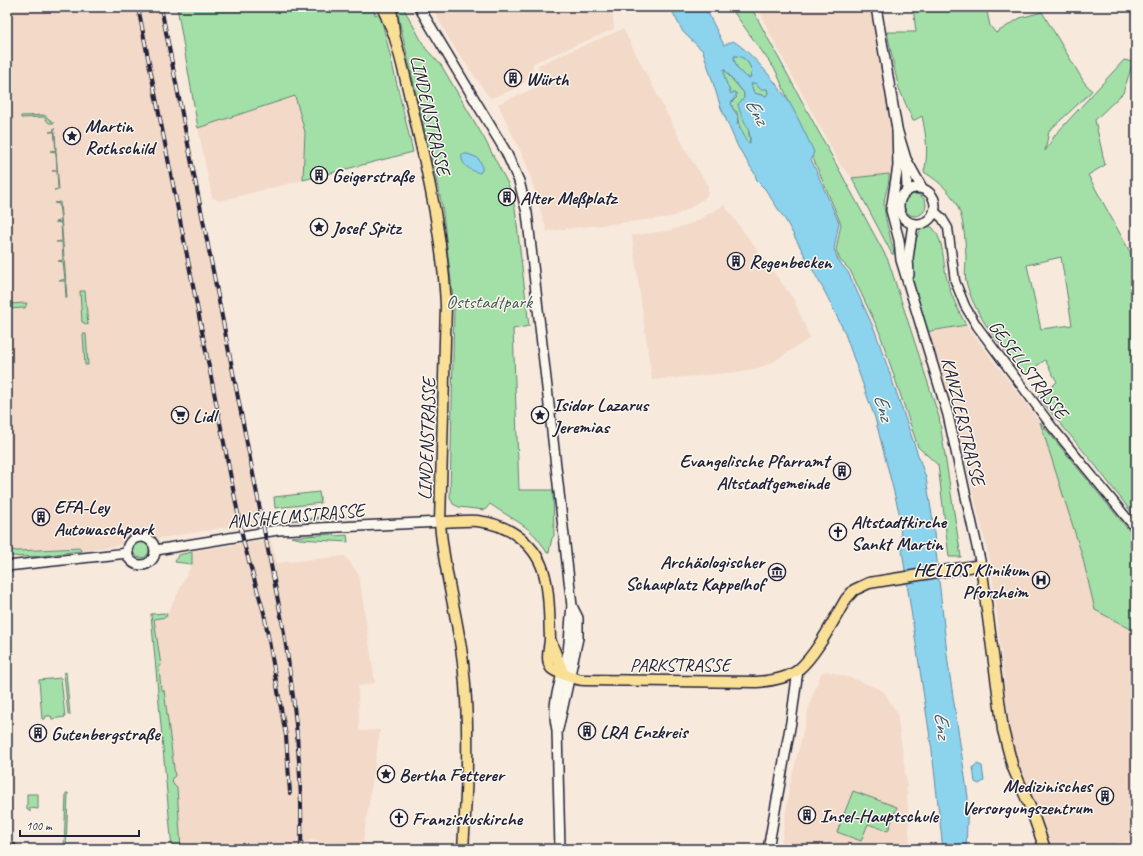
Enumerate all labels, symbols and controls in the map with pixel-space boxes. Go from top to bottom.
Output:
street label: LINDENSTRASSE [405,53,456,180]
place label: Würth [526,67,570,91]
building icon: Würth [503,68,523,88]
water label: Enz [739,94,775,131]
place label: Martin Rothschild [85,114,158,160]
place icon: Martin Rothschild [62,126,82,146]
place label: Geigerstraße [332,164,415,188]
building icon: Geigerstraße [309,165,329,185]
place label: Alter Meßplatz [520,186,618,210]
building icon: Alter Meßplatz [497,187,517,207]
place label: Josef Spitz [330,216,403,240]
place icon: Josef Spitz [309,217,329,237]
place label: Regenbecken [749,250,833,274]
building icon: Regenbecken [726,251,746,271]
park label: Oststadtpark [446,290,534,314]
street label: GESELLSTRASSE [983,315,1075,426]
street label: KANZLERSTRASSE [936,355,991,490]
street label: LINDENSTRASSE [413,375,441,501]
water label: Enz [868,391,900,426]
place label: Isidor Lazarus Jeremias [551,393,650,439]
place label: Lidl [193,404,220,428]
supermarket icon: Lidl [170,405,190,425]
place icon: Isidor Lazarus Jeremias [530,405,550,425]
place label: Evangelische Pfarramt Altstadtgemeinde [680,449,832,495]
building icon: Evangelische Pfarramt Altstadtgemeinde [832,461,852,481]
place label: EFA-Ley Autowaschpark [54,495,155,541]
street label: ANSHELMSTRASSE [227,498,368,534]
building icon: EFA-Ley Autowaschpark [31,507,51,527]
place label: Altstadtkirche Sankt Martin [851,510,948,556]
church icon: Altstadtkirche Sankt Martin [828,522,848,542]
place label: Archäologischer Schauplatz Kappelhof [625,550,768,596]
place label: HELIOS Klinikum Pforzheim [914,558,1030,604]
museum icon: Archäologischer Schauplatz Kappelhof [767,562,787,582]
hospital icon: HELIOS Klinikum Pforzheim [1031,570,1051,590]
street label: PARKSTRASSE [630,653,733,677]
water label: Enz [929,711,957,742]
place label: LRA Enzkreis [600,720,690,744]
building icon: LRA Enzkreis [577,721,597,741]
place label: Gutenbergstraße [51,722,161,746]
building icon: Gutenbergstraße [28,723,48,743]
place label: Bertha Fetterer [399,763,506,787]
place icon: Bertha Fetterer [376,764,396,784]
place label: Medizinisches Versorgungszentrum [961,774,1094,820]
building icon: Medizinisches Versorgungszentrum [1095,786,1115,806]
place label: Insel-Hauptschule [820,804,940,828]
building icon: Insel-Hauptschule [797,805,817,825]
place label: Franziskuskirche [412,807,524,831]
church icon: Franziskuskirche [389,808,409,828]
scale bar [20,812,139,838]
text: 100 m [26,818,53,834]

